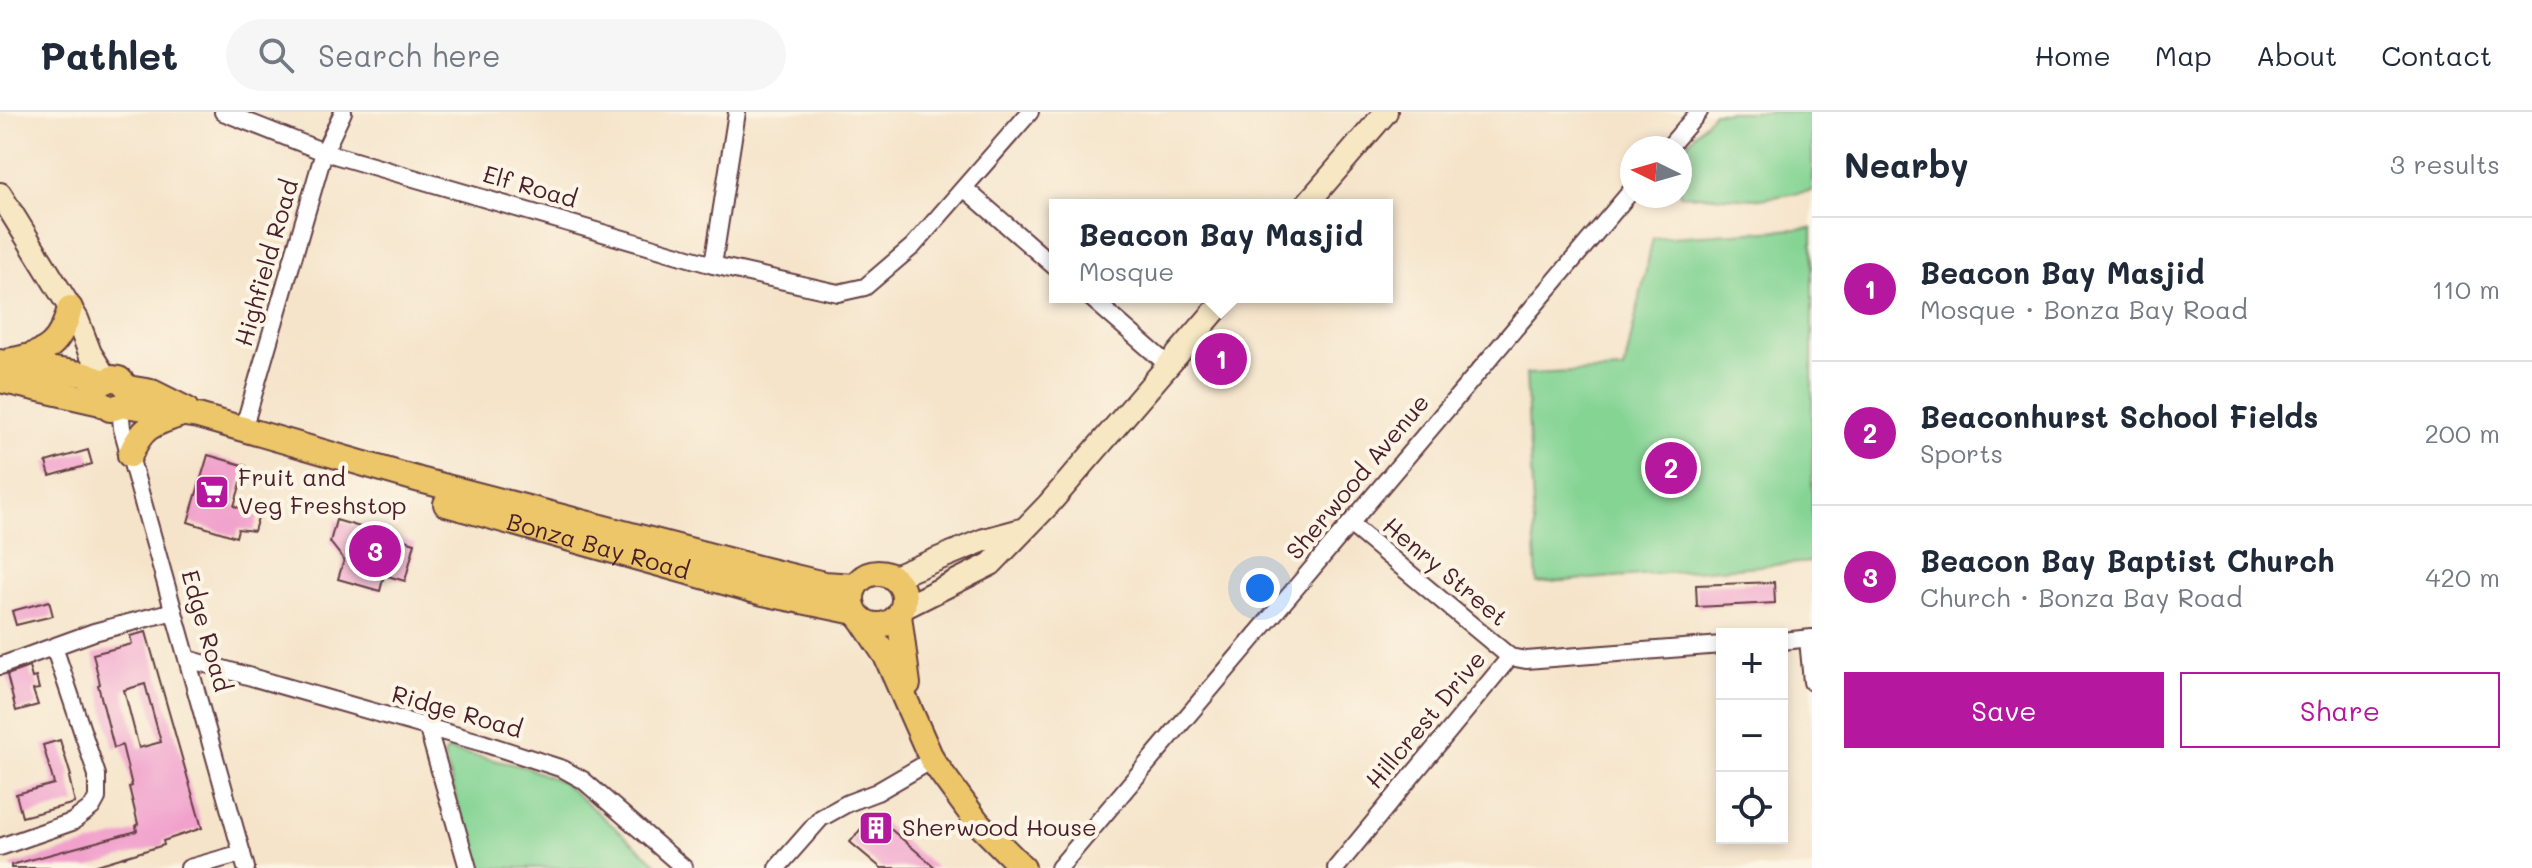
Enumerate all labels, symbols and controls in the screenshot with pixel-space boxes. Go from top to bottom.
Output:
search box [226,19,786,91]
text: Pathlet [40,30,178,80]
icon: search [254,33,298,77]
text: Search here [318,35,501,75]
text: Home [2035,37,2111,73]
text: Map [2155,37,2212,73]
text: About [2256,37,2337,73]
text: Contact [2381,37,2492,73]
north arrow [1620,136,1692,208]
text: Nearby [1844,142,1969,187]
text: 3 results [2390,147,2500,181]
street label: Elf Road [480,157,581,214]
street label: Highfield Road [227,176,304,350]
popup [1049,199,1393,303]
text: Beacon Bay Masjid [1079,214,1363,254]
text: Beacon Bay Masjid [1920,252,2205,292]
text: Mosque [1079,254,1174,288]
text: 1 [1864,272,1876,306]
text: 110 m [2432,272,2500,306]
text: Mosque · Bonza Bay Road [1920,292,2248,326]
pin: 1 [1195,329,1247,389]
street label: Sherwood Avenue [1278,387,1435,565]
text: Beaconhurst School Fields [1920,396,2318,436]
text: 2 [1863,416,1877,450]
text: 200 m [2424,416,2500,450]
text: Sports [1920,436,2003,470]
pin: 2 [1645,438,1697,498]
place label: Fruit and Veg Freshstop [238,461,407,520]
supermarket icon: Fruit and Veg Freshstop [193,473,231,511]
street label: Bonza Bay Road [504,505,693,586]
street label: Henry Street [1377,510,1515,632]
pin: 3 [349,521,401,581]
text: Beacon Bay Baptist Church [1920,540,2335,580]
text: 3 [1862,560,1878,594]
text: 420 m [2425,560,2500,594]
street label: Edge Road [175,566,240,695]
your location [1240,568,1280,608]
text: Church · Bonza Bay Road [1920,580,2242,614]
map controls [1716,628,1788,844]
button: + [1716,628,1788,700]
street label: Hillcrest Drive [1358,644,1492,794]
button: Save [1844,672,2164,748]
button: Share [2180,672,2500,748]
street label: Ridge Road [389,677,526,744]
button: − [1716,700,1788,772]
button: locate [1716,772,1788,844]
building icon: Sherwood House [857,809,895,847]
place label: Sherwood House [902,811,1097,842]

